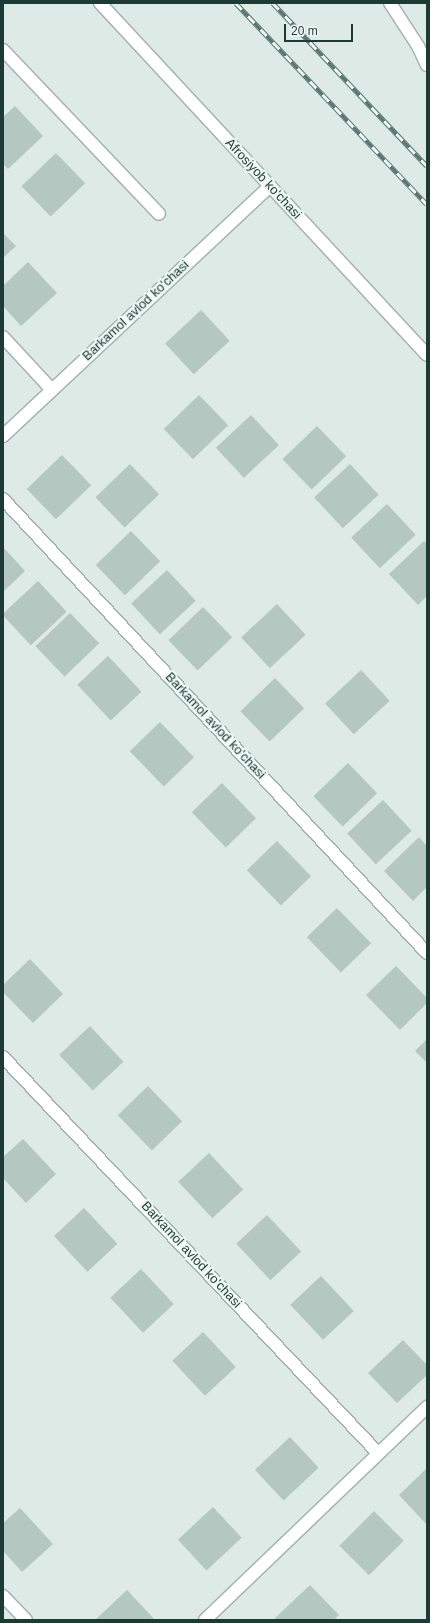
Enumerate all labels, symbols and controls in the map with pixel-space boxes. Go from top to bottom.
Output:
scale bar [286,16,355,42]
text: 20 m [291,24,318,38]
street label: Afrosiyob ko'chasi [222,136,304,222]
street label: Barkamol avlod ko'chasi [80,258,192,364]
street label: Barkamol avlod ko'chasi [162,670,268,782]
street label: Barkamol avlod ko'chasi [138,1199,244,1311]

